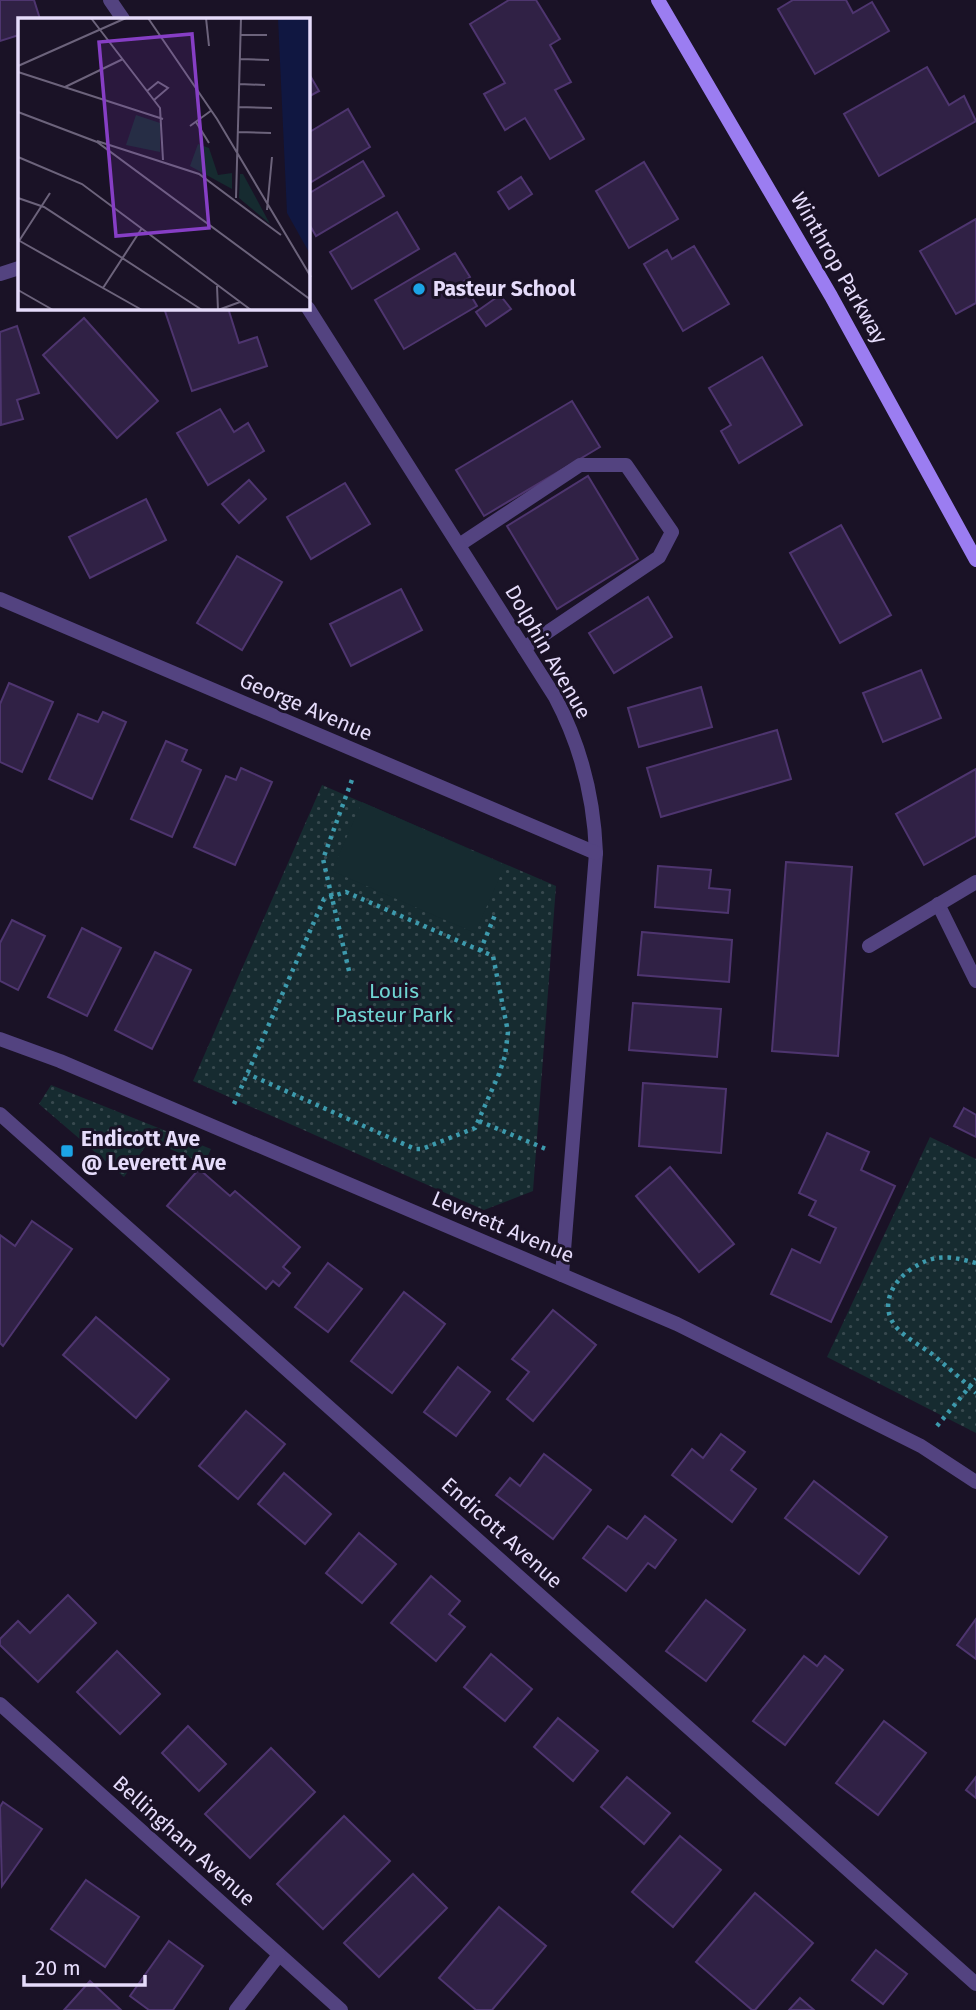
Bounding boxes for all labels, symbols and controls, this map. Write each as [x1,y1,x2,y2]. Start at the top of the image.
inset map [18,18,310,310]
street label: Winthrop Parkway [785,188,893,349]
place label: Pasteur School [433,276,576,302]
marker: Pasteur School [411,281,427,297]
street label: Dolphin Avenue [499,580,597,724]
street label: George Avenue [236,667,376,747]
park label: Louis Pasteur Park [335,978,453,1028]
place label: Endicott Ave @ Leverett Ave [81,1126,227,1176]
marker: Endicott Ave @ Leverett Ave [59,1143,75,1159]
street label: Leverett Avenue [428,1185,578,1269]
street label: Endicott Avenue [436,1472,568,1594]
street label: Bellingham Avenue [107,1770,261,1912]
scale bar [24,1944,145,1988]
text: 20 m [35,1955,81,1981]

